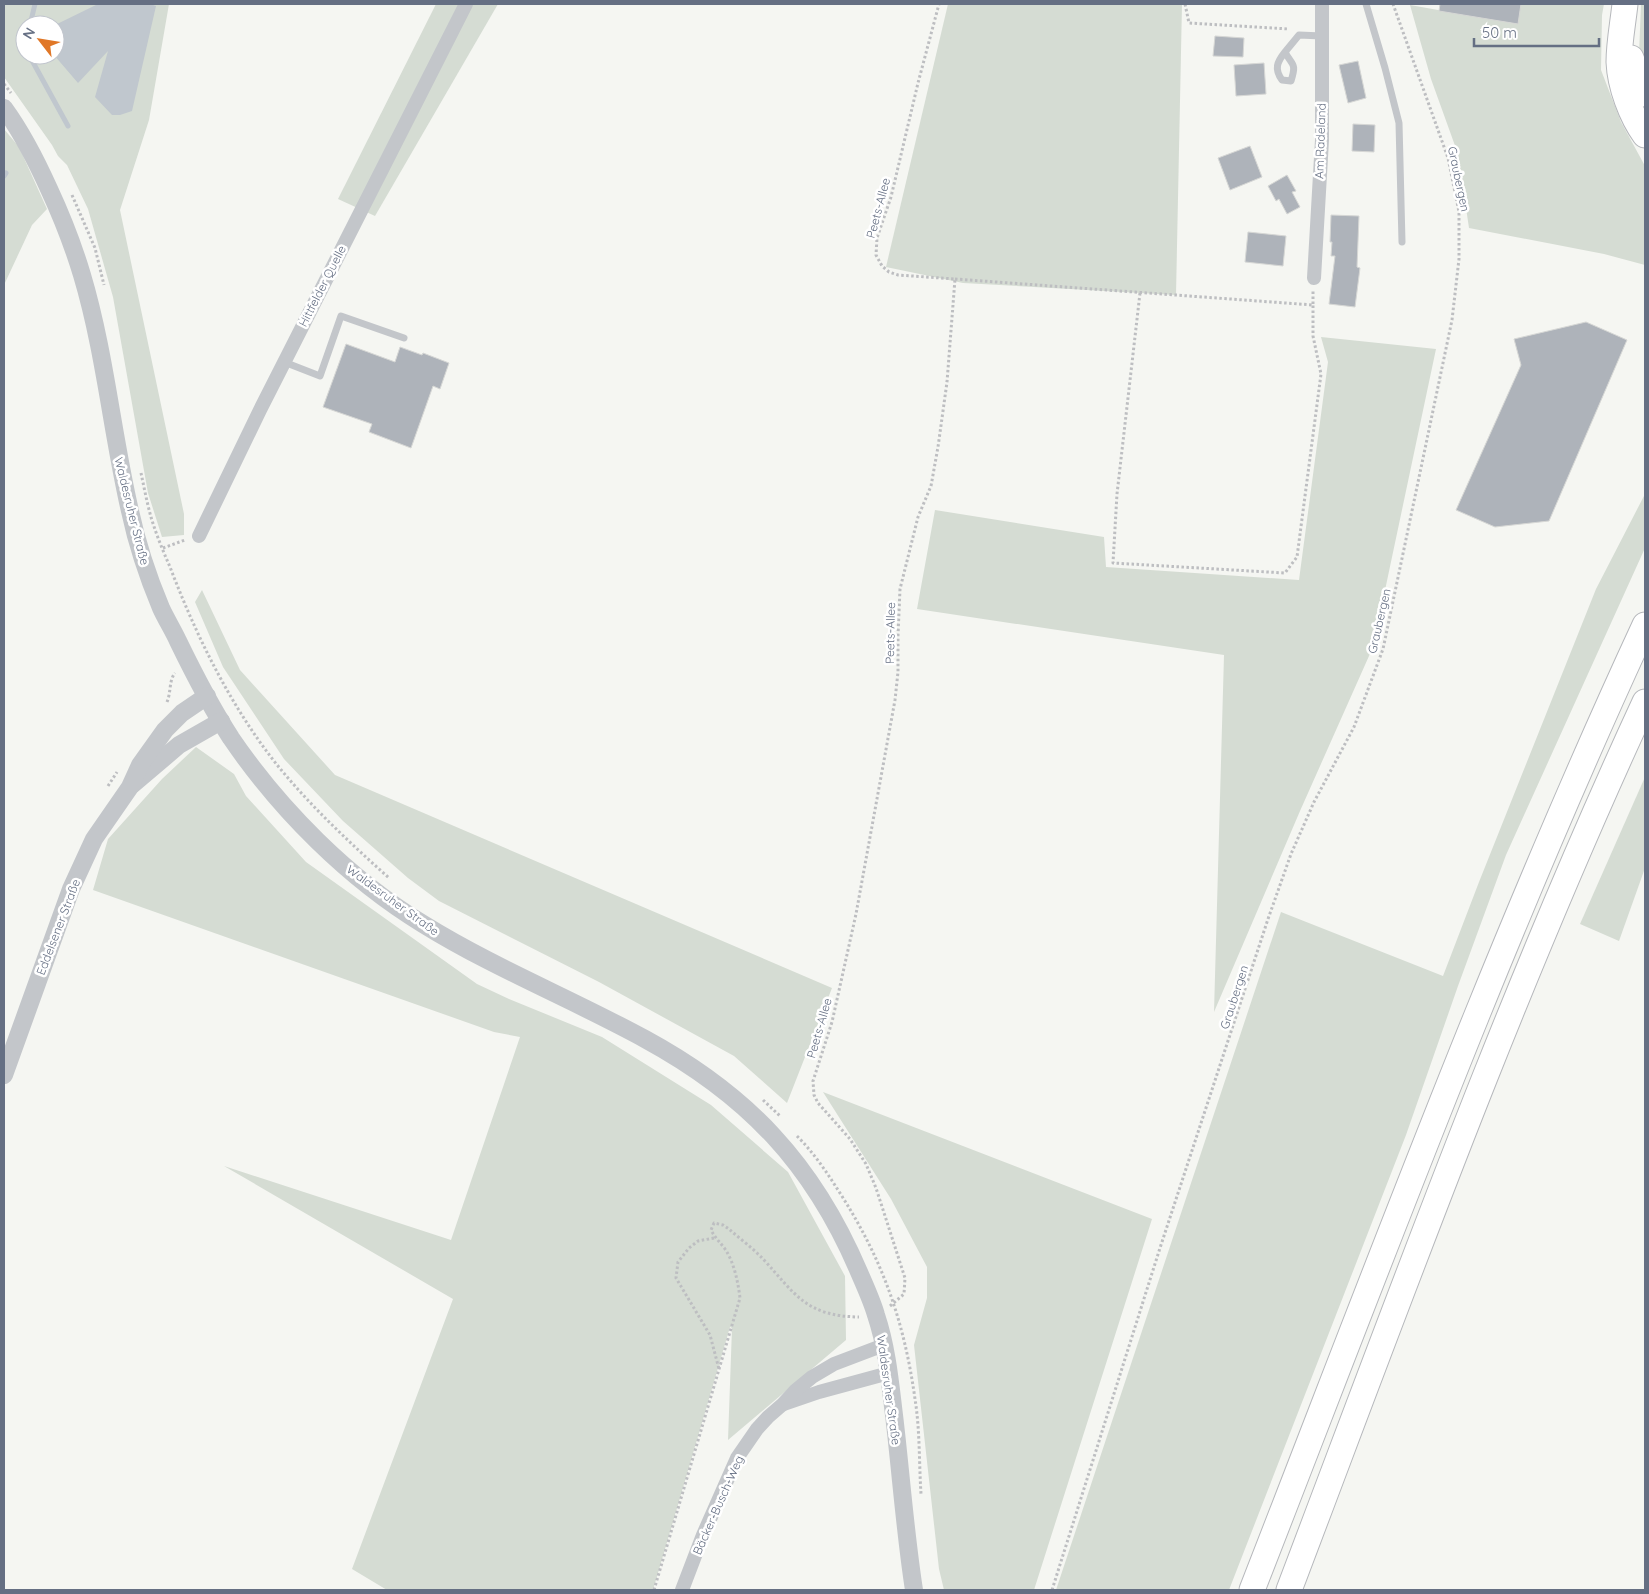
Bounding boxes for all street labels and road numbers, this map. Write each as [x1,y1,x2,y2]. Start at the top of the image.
street label: Am Radeland [1311,103,1329,179]
street label: Graubergen [1445,145,1473,213]
street label: Peets-Allee [863,176,893,240]
street label: Hittfelder Quelle [295,243,349,329]
street label: Waldesruher Straße [111,456,153,567]
street label: Graubergen [1364,587,1394,655]
street label: Peets-Allee [882,602,898,664]
street label: Waldesruher Straße [344,861,442,939]
street label: Eddelsener Straße [33,877,83,977]
street label: Graubergen [1217,963,1251,1031]
street label: Peets-Allee [803,996,835,1060]
street label: Waldesruher Straße [874,1334,904,1446]
street label: Bäcker-Busch-Weg [689,1453,747,1557]

